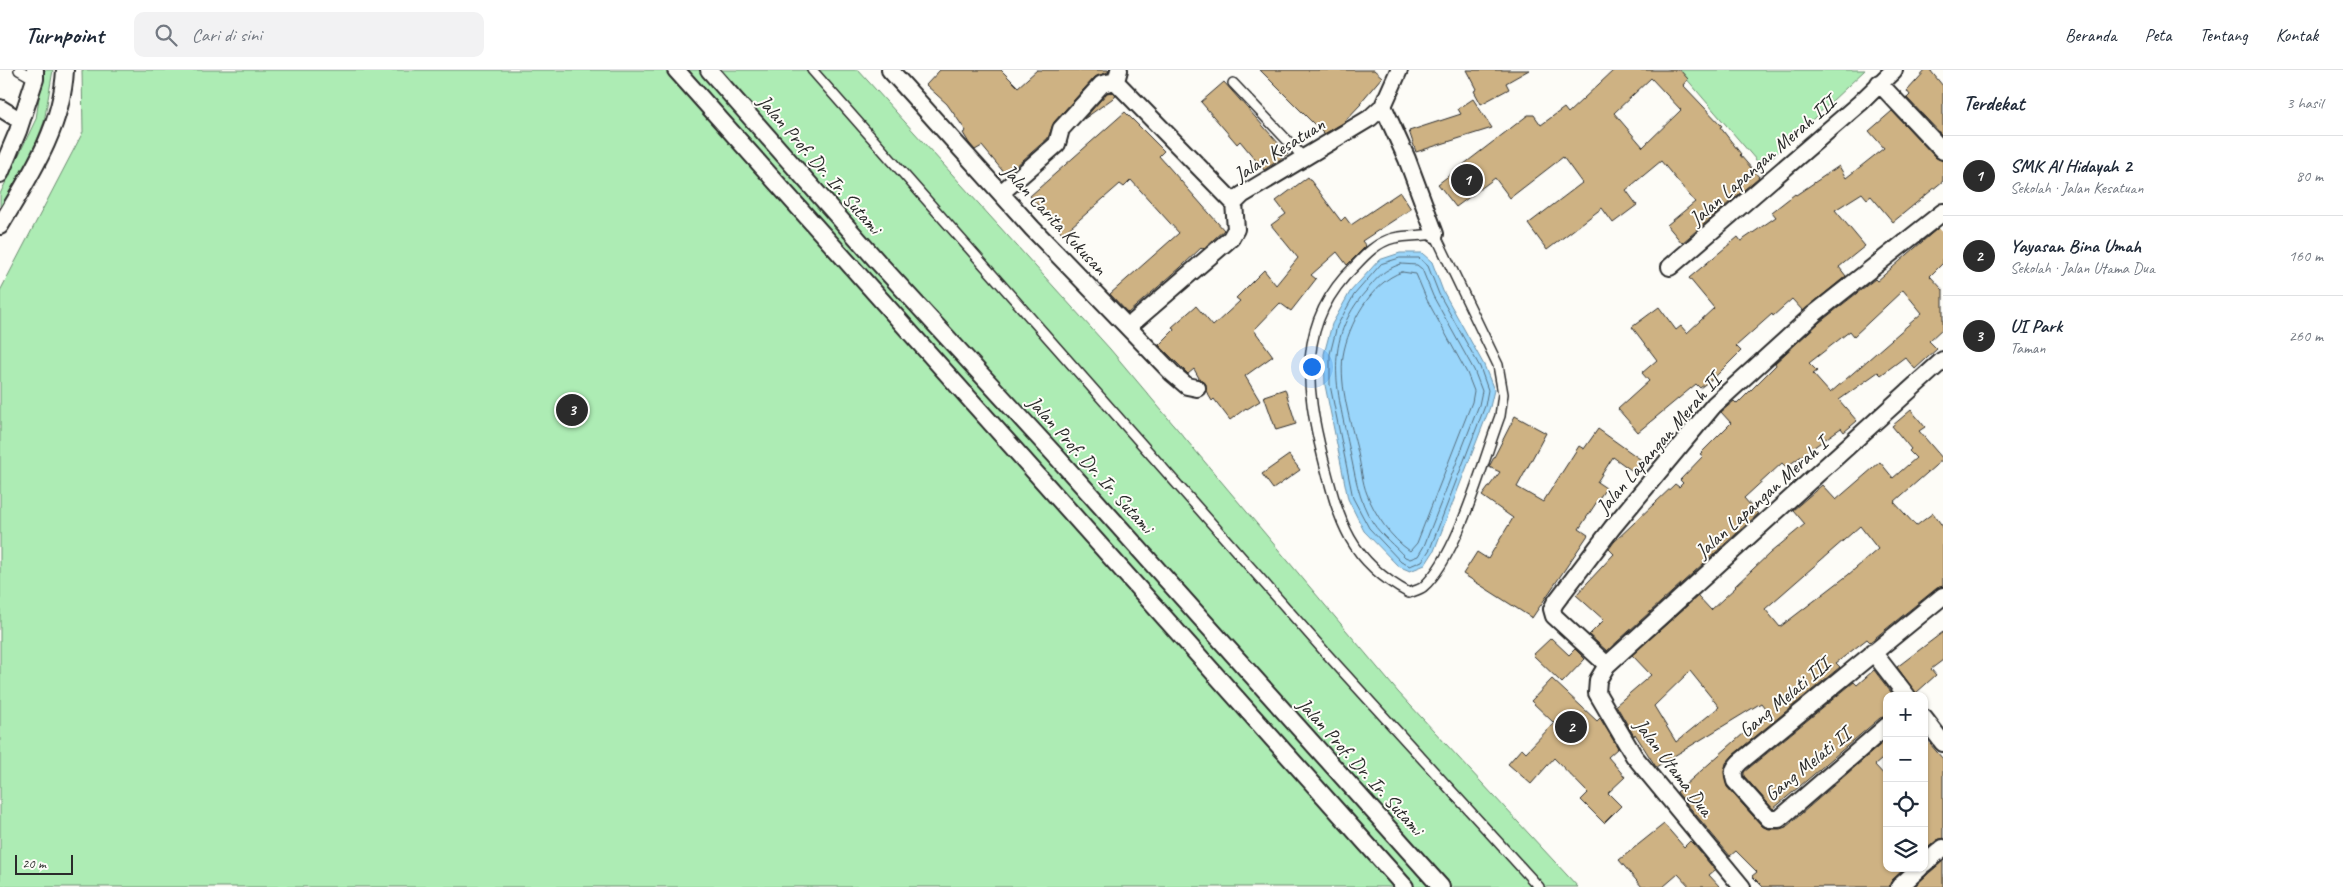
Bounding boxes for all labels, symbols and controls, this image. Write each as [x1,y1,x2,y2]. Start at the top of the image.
search box [134,12,484,57]
text: Turnpoint [25,20,104,50]
icon: search [152,21,180,49]
text: Cari di sini [192,23,262,47]
text: Beranda [2065,24,2116,46]
text: Peta [2144,24,2171,46]
text: Tentang [2199,24,2248,46]
text: Kontak [2276,24,2318,46]
street label: Jalan Lapangan Merah III [1683,87,1844,231]
street label: Jalan Prof. Dr. Ir. Sutami [751,89,889,241]
text: Terdekat [1963,90,2024,116]
text: 3 hasil [2286,93,2323,113]
street label: Jalan Kesatuan [1228,111,1330,188]
text: SMK Al Hidayah 2 [2010,154,2132,178]
street label: Jalan Carita Kukusan [996,158,1113,281]
pin: 1 [1451,161,1483,199]
text: 1 [1975,166,1983,186]
text: 80 m [2296,166,2323,186]
text: Sekolah · Jalan Kesatuan [2010,178,2143,198]
text: Yayasan Bina Umah [2010,234,2141,258]
text: 2 [1975,246,1983,266]
text: 160 m [2289,246,2323,266]
text: Sekolah · Jalan Utama Dua [2010,258,2154,278]
text: UI Park [2010,314,2062,338]
text: 3 [1975,326,1983,346]
text: 260 m [2289,326,2323,346]
text: Taman [2010,338,2045,358]
your location [1299,354,1325,380]
street label: Jalan Lapangan Merah II [1590,365,1729,519]
street label: Jalan Prof. Dr. Ir. Sutami [1021,389,1161,540]
pin: 3 [556,391,588,429]
street label: Jalan Lapangan Merah I [1689,428,1836,564]
street label: Gang Melati III [1734,649,1838,743]
street label: Jalan Prof. Dr. Ir. Sutami [1291,691,1431,842]
map controls [1883,692,1928,872]
button: + [1883,692,1928,737]
pin: 2 [1555,708,1587,746]
street label: Jalan Utama Dua [1628,713,1720,823]
street label: Gang Melati II [1759,720,1859,807]
button: − [1883,737,1928,782]
button: locate [1883,782,1928,827]
button: layers [1883,827,1928,872]
scale bar [15,852,72,875]
text: 20 m [22,855,46,872]

